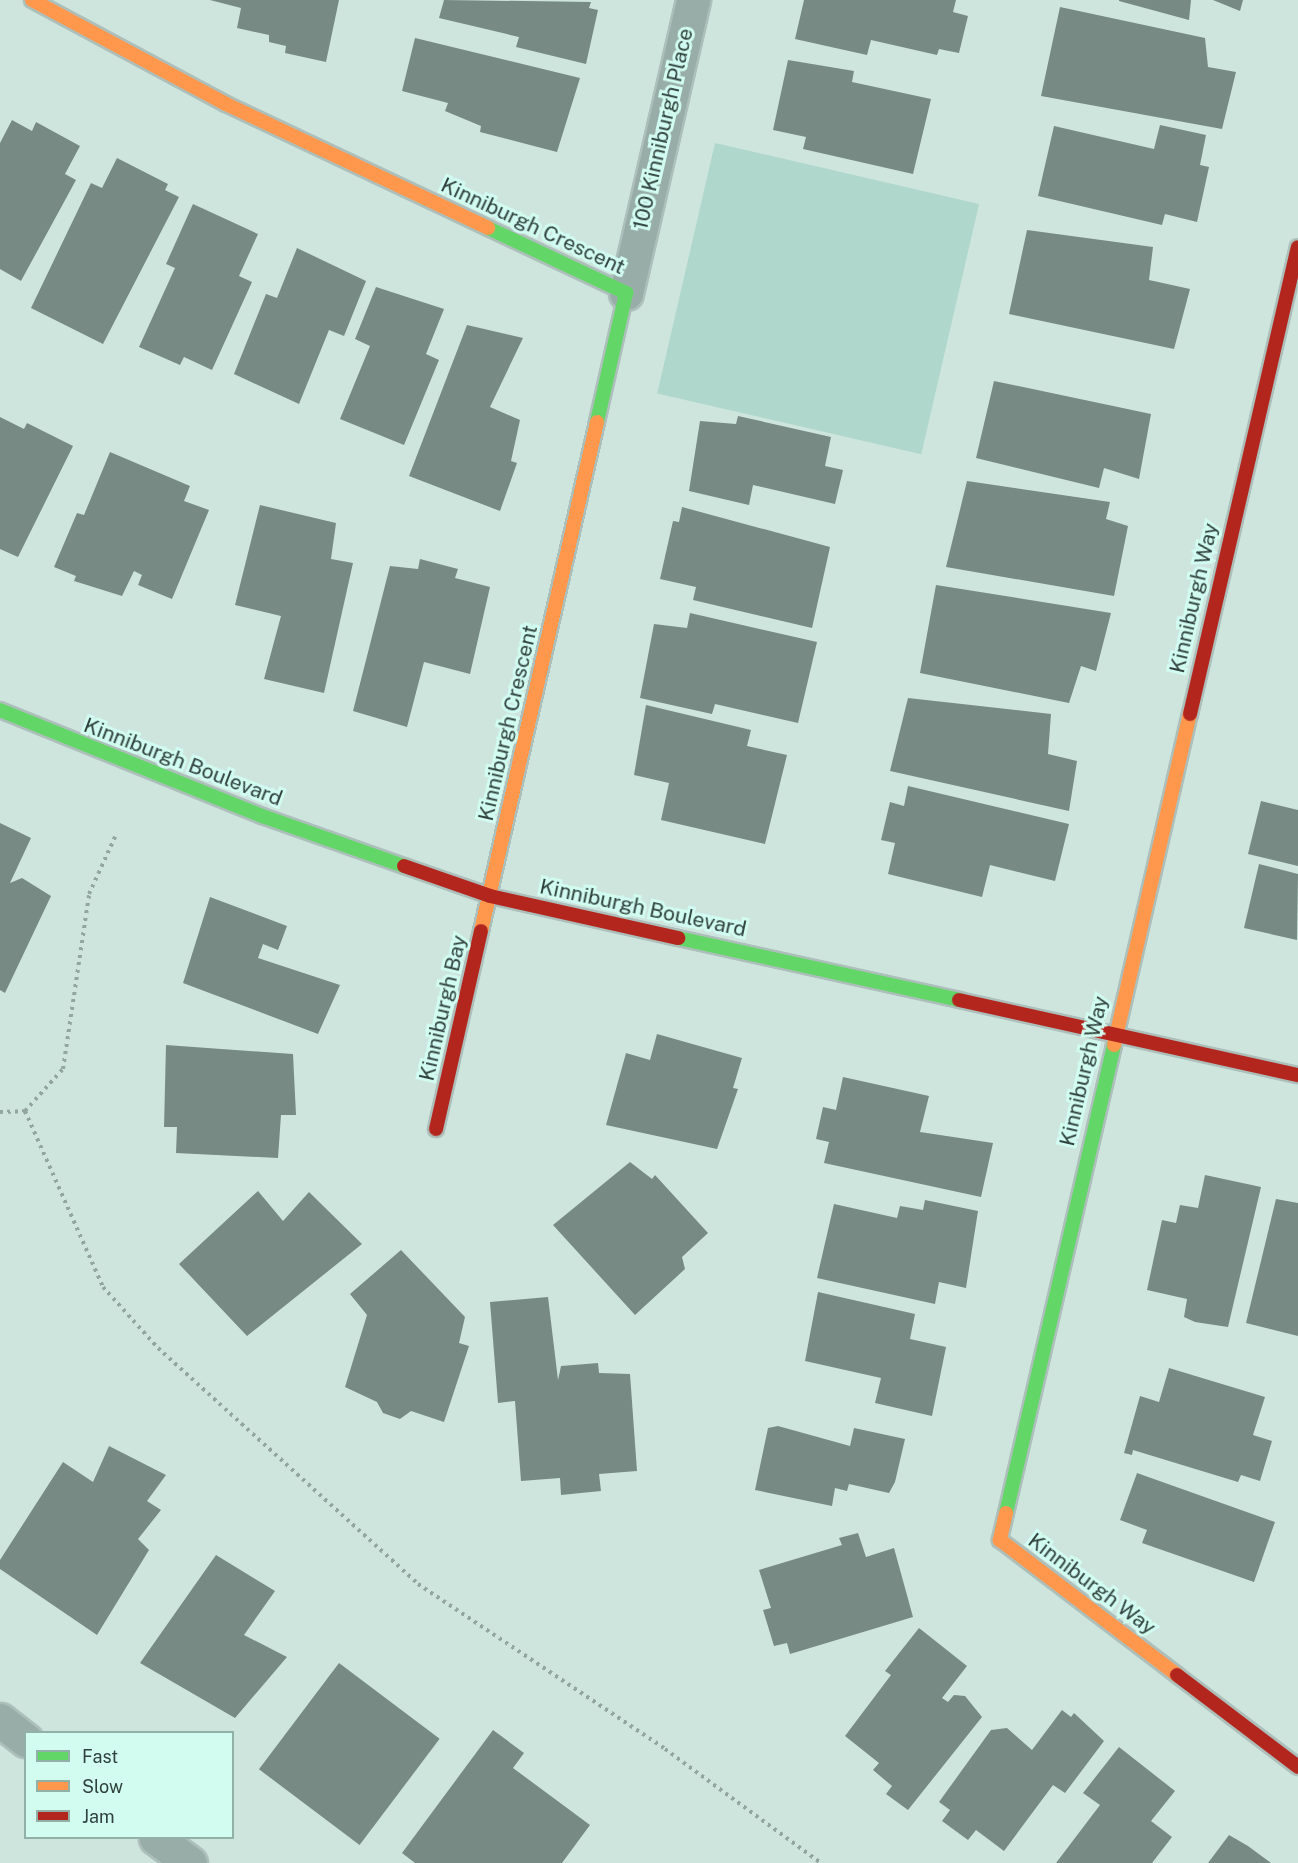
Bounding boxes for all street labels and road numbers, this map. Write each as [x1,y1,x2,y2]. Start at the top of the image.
street label: 100 Kinniburgh Place [628,26,698,232]
street label: Kinniburgh Crescent [437,172,629,280]
street label: Kinniburgh Way [1164,520,1224,676]
street label: Kinniburgh Crescent [473,623,543,823]
street label: Kinniburgh Boulevard [80,713,286,811]
street label: Kinniburgh Boulevard [537,874,749,942]
street label: Kinniburgh Bay [414,933,472,1083]
street label: Kinniburgh Way [1054,993,1114,1149]
street label: Kinniburgh Way [1023,1528,1161,1640]

